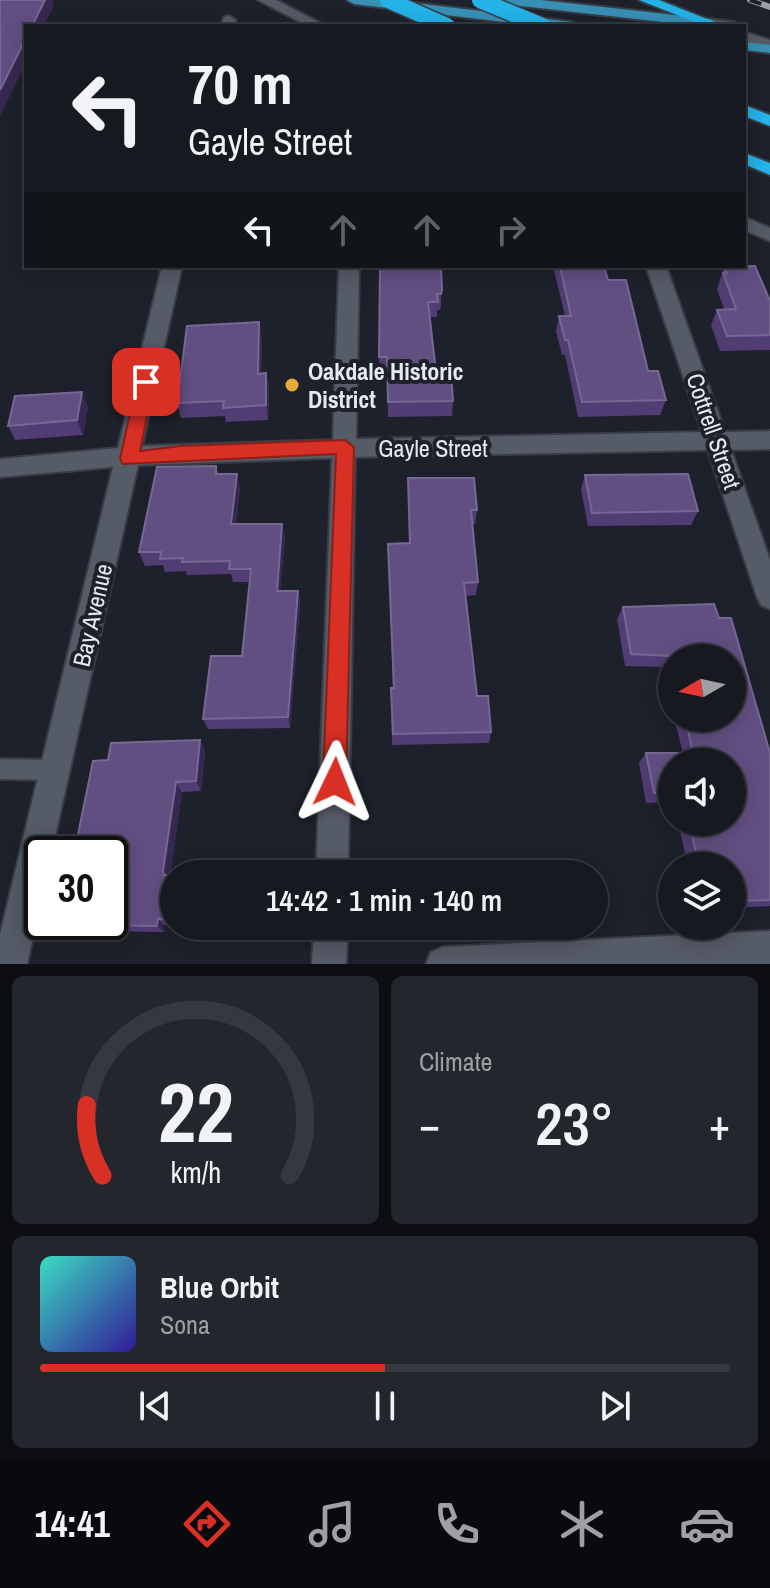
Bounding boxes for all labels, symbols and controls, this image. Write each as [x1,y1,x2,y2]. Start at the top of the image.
text: 70 m [188,46,293,121]
icon: left [56,56,160,160]
text: Gayle Street [188,118,352,166]
icon: left [237,208,281,252]
icon: ahead [321,208,365,252]
icon: ahead [405,208,449,252]
icon: right [489,208,533,252]
pin [112,348,180,416]
place label: Oakdale Historic District [308,355,463,415]
icon: arrive [124,360,168,404]
street label: Cottrell Street [679,369,749,494]
marker: Oakdale Historic District [283,376,301,394]
street label: Gayle Street [378,432,488,464]
street label: Bay Avenue [65,560,119,670]
north arrow [658,644,746,732]
map controls [658,644,746,940]
position arrow [293,740,377,824]
button: sound [658,748,746,836]
speed limit sign: 30 [24,836,128,940]
button: layers [658,852,746,940]
text: 14:42 · 1 min · 140 m [266,880,502,920]
text: Climate [419,1044,492,1079]
text: 22 [158,1056,233,1168]
text: 23° [535,1083,614,1164]
text: − [419,1094,440,1154]
text: + [709,1094,730,1154]
text: km/h [170,1153,221,1192]
text: Blue Orbit [160,1267,279,1307]
text: Sona [160,1307,210,1342]
icon: previous [133,1384,177,1428]
icon: pause [363,1384,407,1428]
icon: next [593,1384,637,1428]
icon: directions [179,1496,235,1552]
icon: music [304,1496,360,1552]
icon: phone [429,1496,485,1552]
icon: climate [554,1496,610,1552]
icon: car [679,1496,735,1552]
text: 14:41 [35,1500,110,1548]

